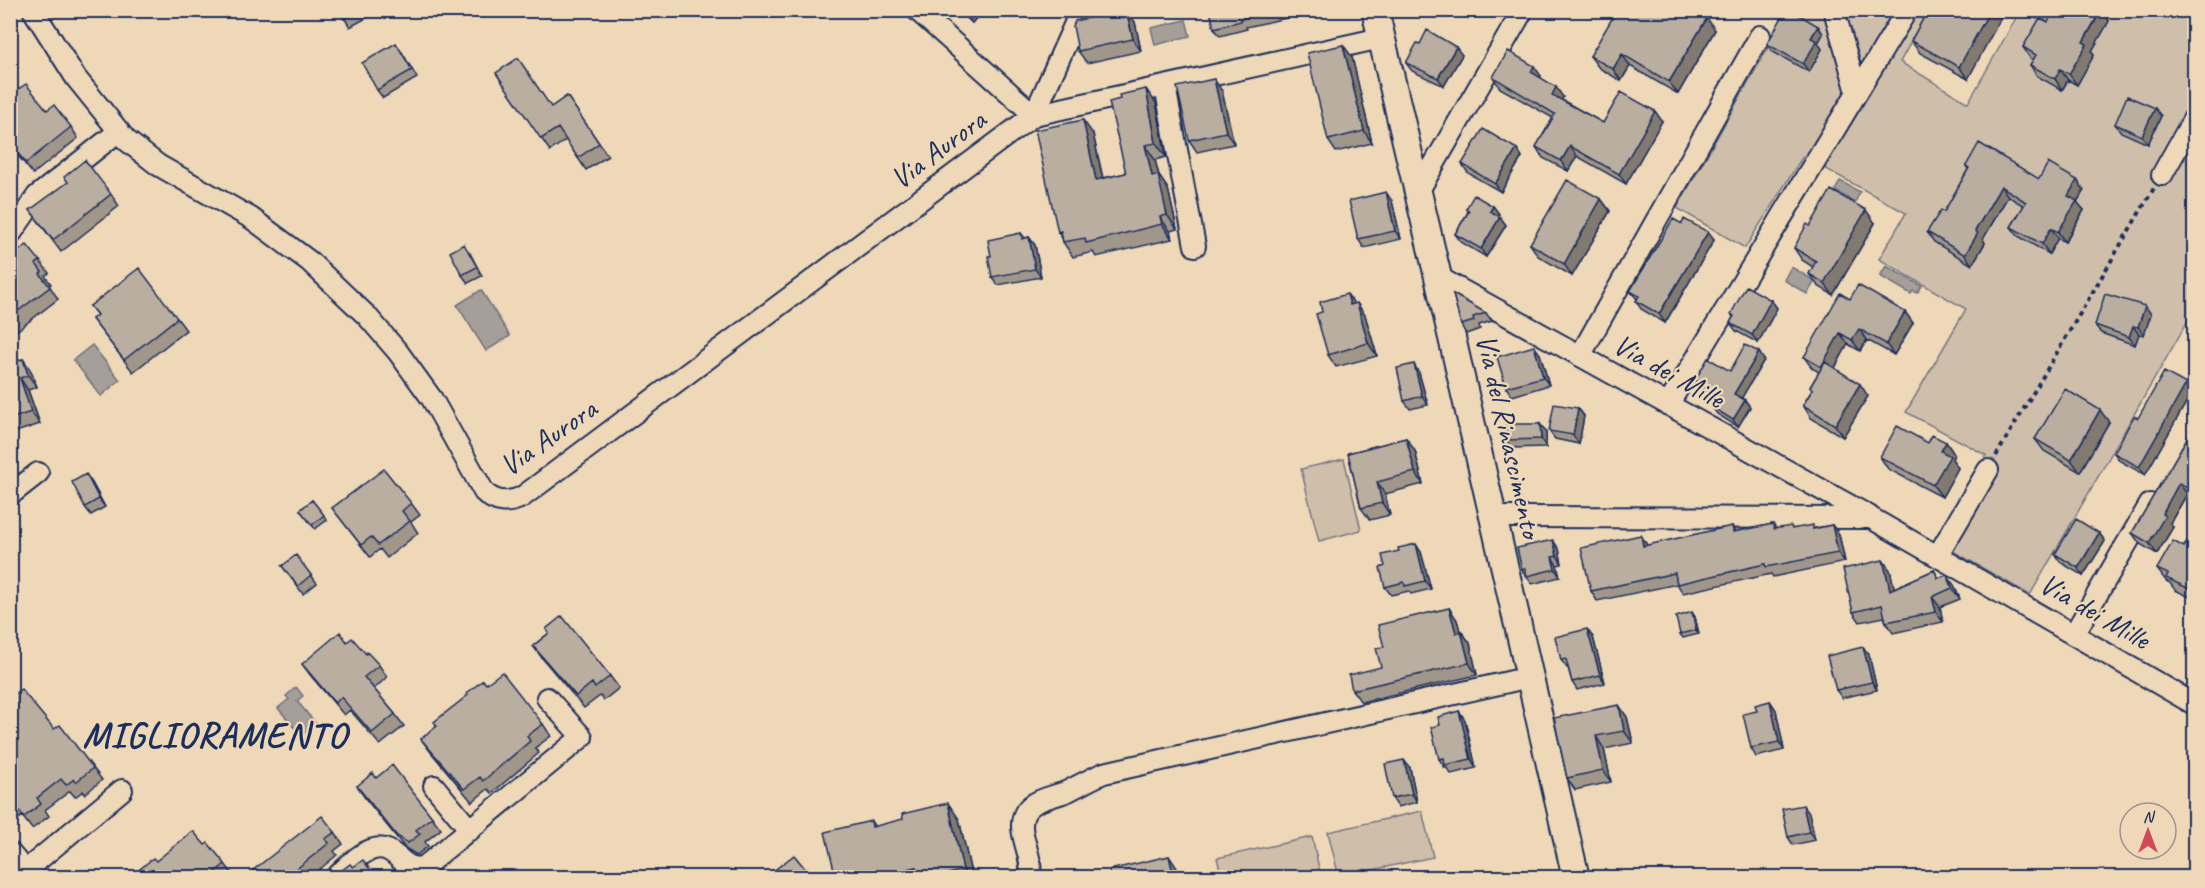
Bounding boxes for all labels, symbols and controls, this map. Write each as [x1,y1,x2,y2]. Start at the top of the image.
street label: Via Aurora [883,100,995,197]
street label: Via dei Mille [1607,325,1733,418]
street label: Via del Rinascimento [1467,331,1552,545]
street label: Via Aurora [492,389,606,484]
street label: Via dei Mille [2033,564,2159,659]
district label: MIGLIORAMENTO [83,712,351,758]
north arrow [2118,801,2178,861]
text: N [2143,807,2156,827]

